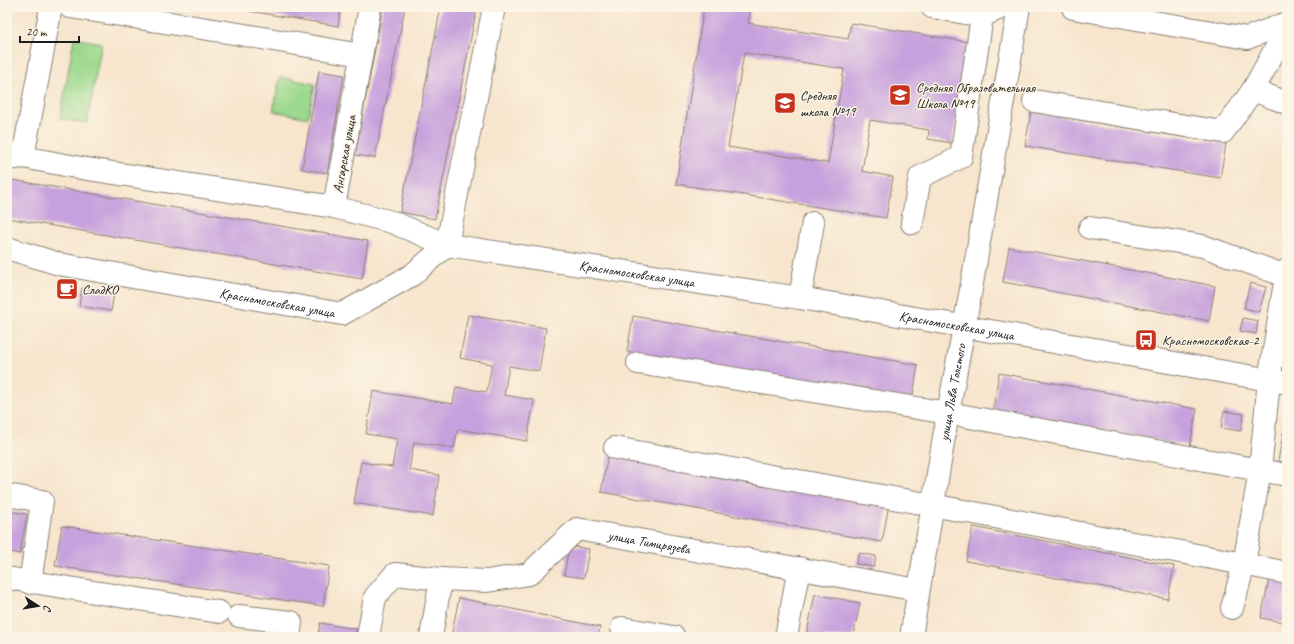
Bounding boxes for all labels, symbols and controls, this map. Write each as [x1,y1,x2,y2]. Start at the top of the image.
scale bar [20,18,79,44]
text: 20 m [26,24,48,40]
place label: Средняя Образовательная Школа №19 [916,79,1036,112]
school or university icon: Средняя Образовательная Школа №19 [887,82,913,108]
place label: Средняя школа №19 [800,87,857,120]
school or university icon: Средняя школа №19 [772,90,798,116]
street label: Ангарская улица [329,113,360,194]
street label: Красномосковская улица [578,257,697,291]
cafe icon: СладКО [54,276,80,302]
place label: СладКО [82,281,120,298]
street label: Красномосковская улица [218,285,337,322]
street label: Красномосковская улица [898,307,1017,344]
bus stop icon: Красномосковская-2 [1133,327,1159,353]
place label: Красномосковская-2 [1162,332,1261,349]
street label: улица Льва Толстого [935,342,970,443]
street label: улица Тимирязева [606,527,693,558]
north arrow [18,586,58,626]
text: С [40,604,55,614]

